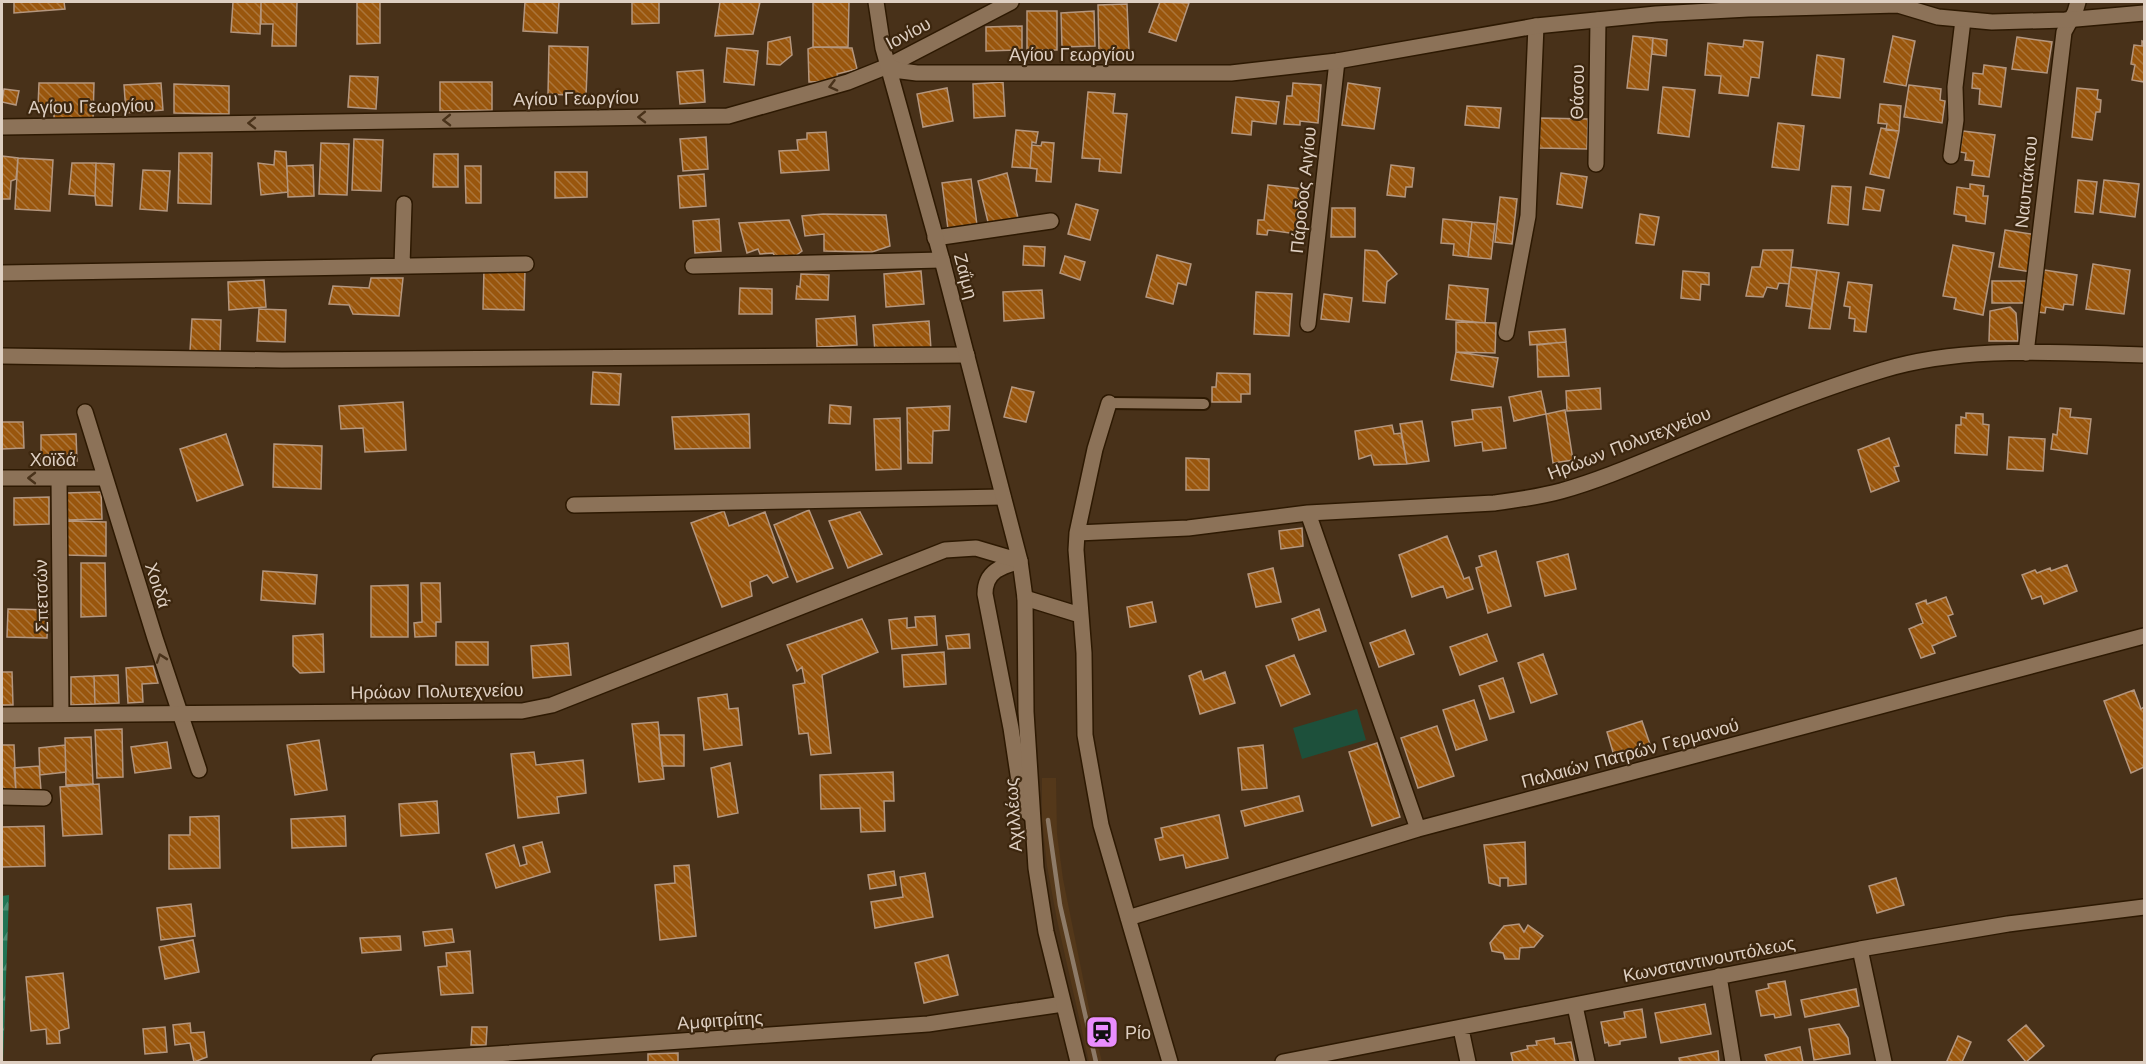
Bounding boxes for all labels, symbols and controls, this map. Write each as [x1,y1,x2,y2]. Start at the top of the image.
street label: Ιονίου [882,12,934,54]
street label: Αγίου Γεωργίου [1009,44,1135,65]
street label: Θάσου [1566,64,1588,120]
one-way arrow [829,79,839,92]
street label: Αγίου Γεωργίου [513,86,639,110]
street label: Αγίου Γεωργίου [28,94,154,118]
one-way arrow [638,111,647,123]
one-way arrow [443,114,452,126]
one-way arrow [248,117,257,129]
street label: Πάροδος Αιγίου [1286,126,1320,254]
street label: Ναυπάκτου [2011,135,2041,229]
street label: Ζαΐμη [950,251,982,301]
street label: Ηρώων Πολυτεχνείου [1544,402,1714,484]
street label: Χοϊδά [30,449,76,470]
one-way arrow [28,472,37,484]
street label: Σπετσών [30,559,52,633]
street label: Χοιδά [141,560,175,610]
one-way arrow [156,653,169,664]
street label: Ηρώων Πολυτεχνείου [350,679,524,703]
street label: Παλαιών Πατρών Γερμανού [1519,714,1741,792]
street label: Αχιλλέως [1000,777,1026,853]
street label: Κωνσταντινουπόλεως [1621,932,1797,986]
street label: Αμφιτρίτης [676,1007,764,1033]
station icon: Ρίο [1084,1014,1120,1050]
place label: Ρίο [1125,1022,1151,1043]

